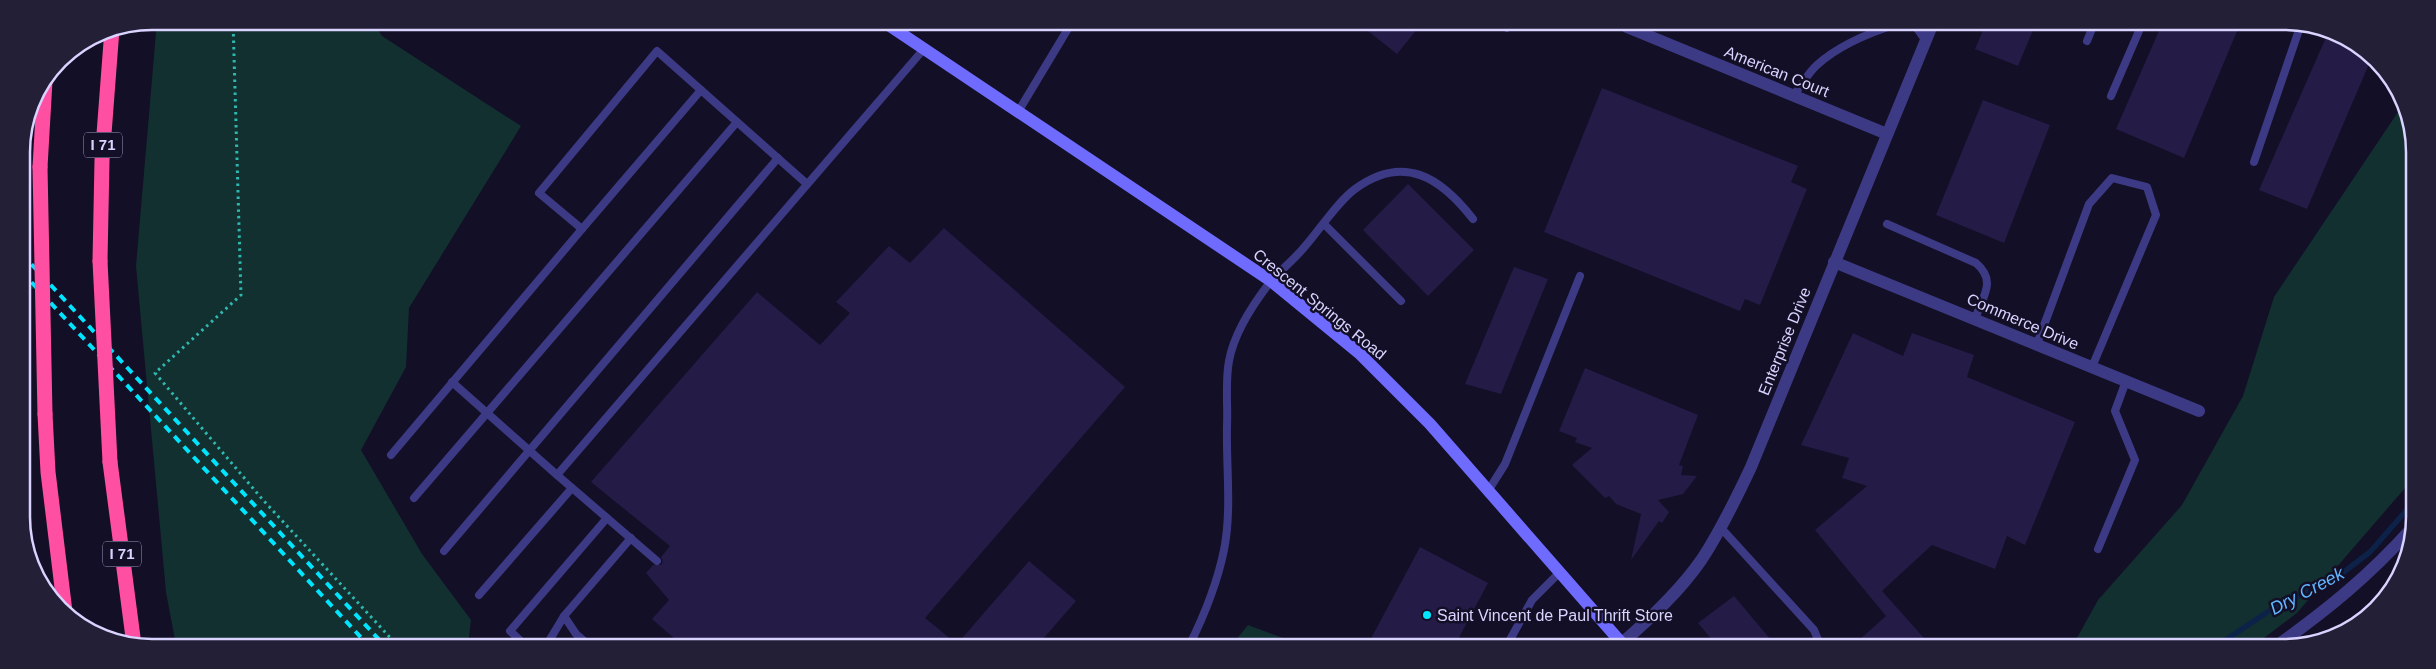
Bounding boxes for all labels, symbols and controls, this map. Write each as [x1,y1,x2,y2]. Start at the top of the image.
street label: American Court [1722,43,1832,100]
road number: I 71 [84,132,122,158]
street label: Crescent Springs Road [1250,246,1389,363]
street label: Enterprise Drive [1755,285,1814,398]
street label: Commerce Drive [1964,290,2081,353]
road number: I 71 [103,542,141,566]
water label: Dry Creek [2267,563,2348,619]
place label: Saint Vincent de Paul Thrift Store [1437,607,1673,624]
marker: Saint Vincent de Paul Thrift Store [1421,609,1433,621]

